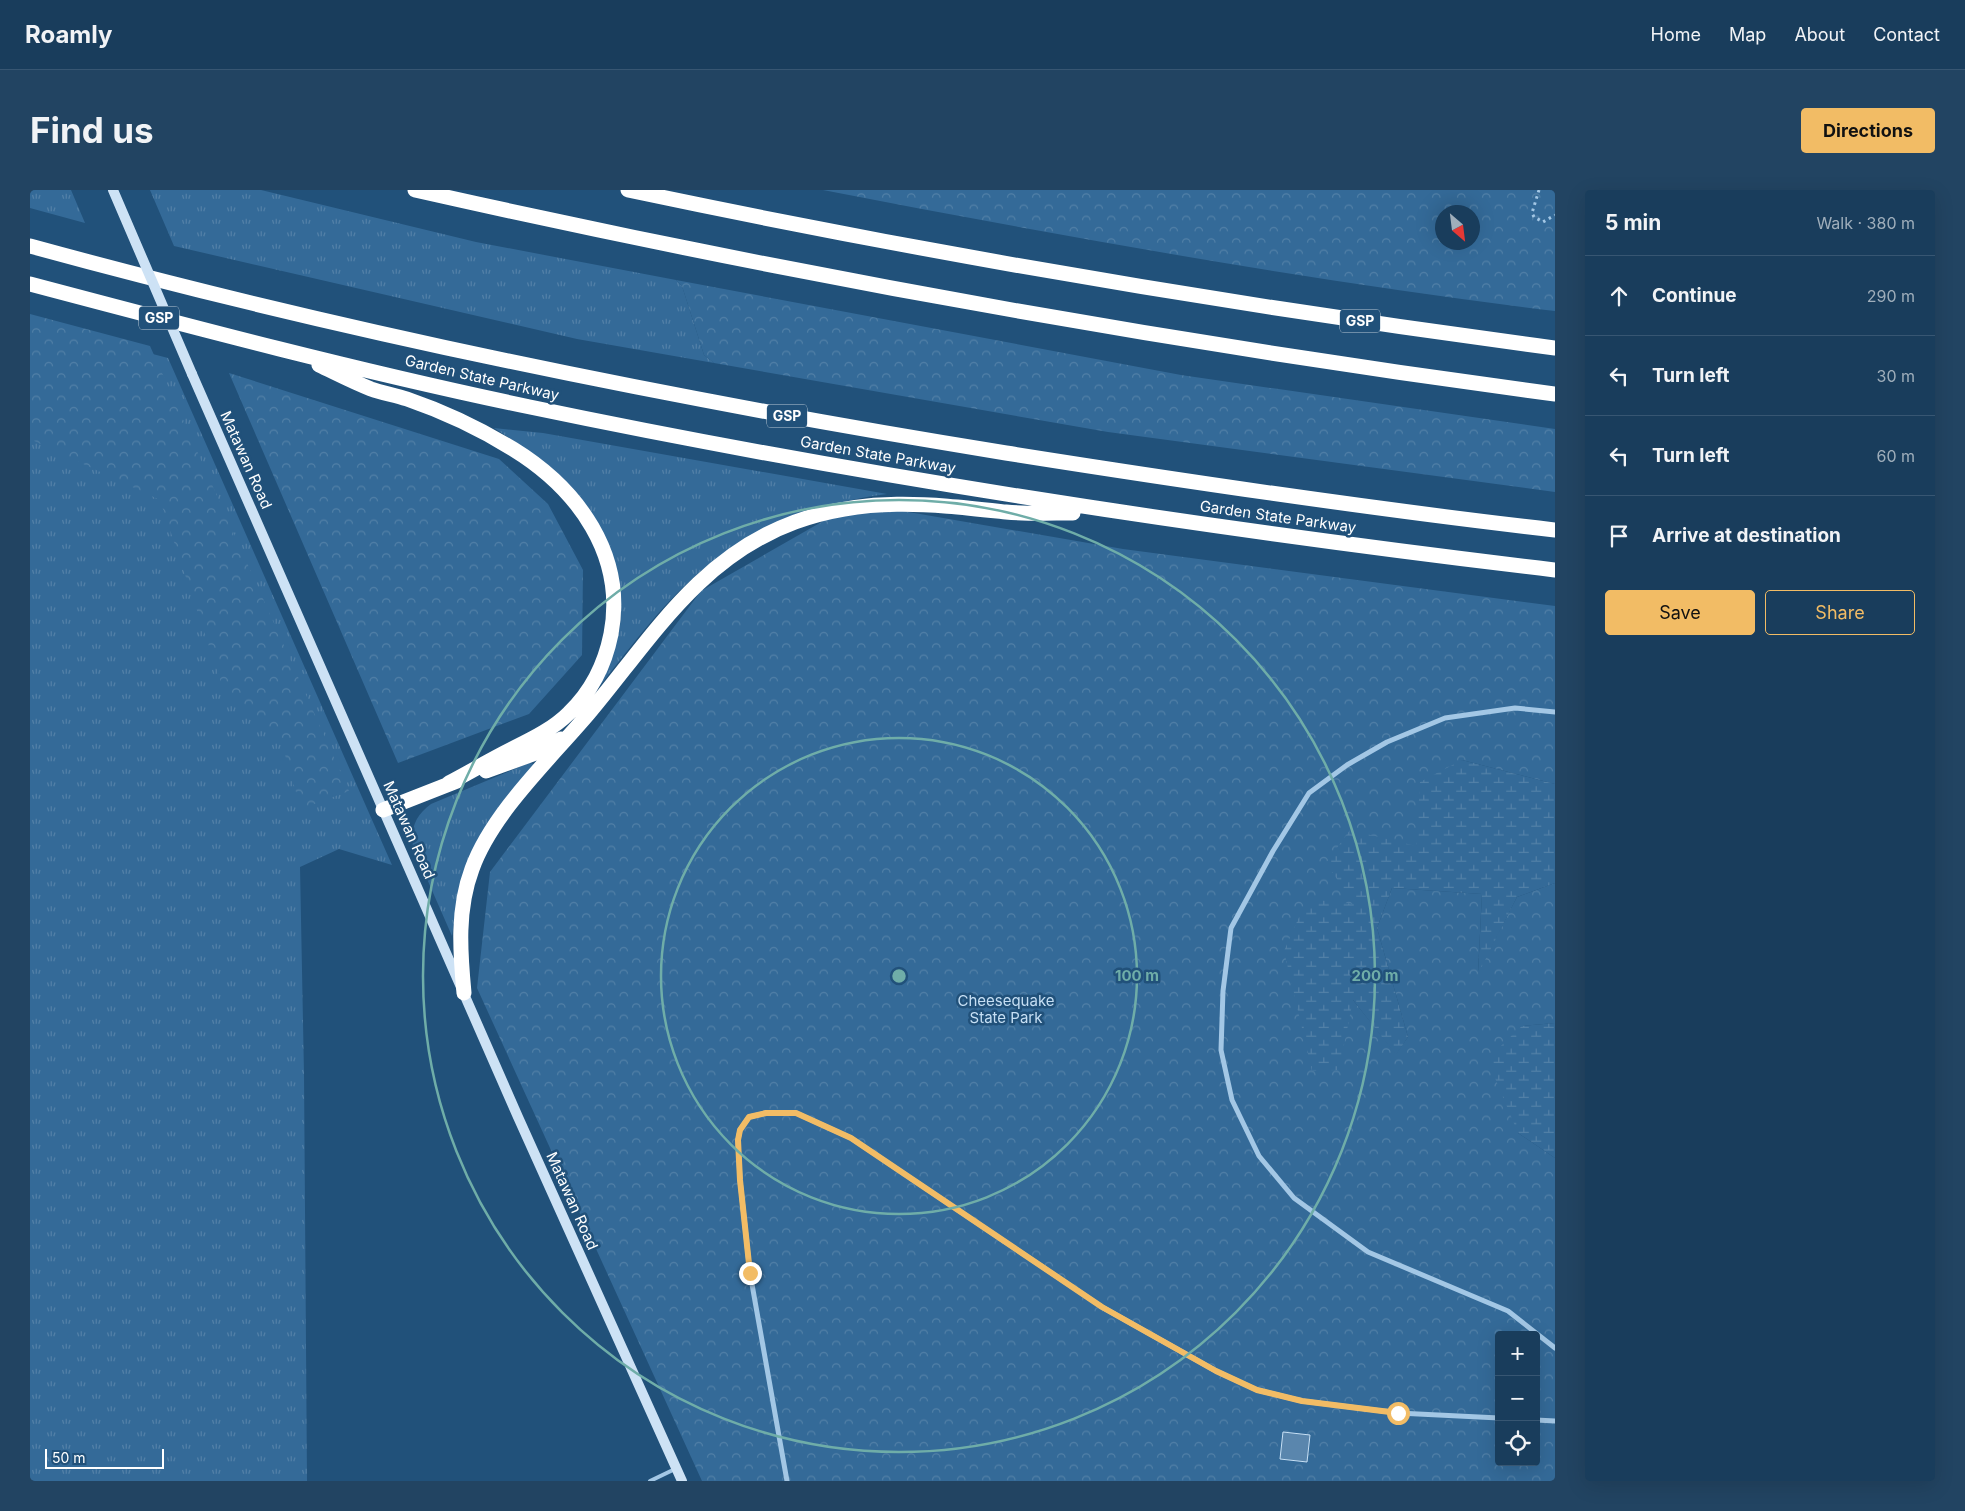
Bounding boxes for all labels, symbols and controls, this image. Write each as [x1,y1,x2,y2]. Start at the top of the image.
text: Roamly [25,20,112,49]
text: Home [1651,24,1701,45]
text: Map [1729,24,1766,45]
text: About [1794,24,1845,45]
text: Contact [1873,24,1940,45]
button: Directions [1801,108,1935,153]
text: Find us [30,109,154,151]
north arrow [1435,205,1480,250]
text: 5 min [1605,210,1661,235]
text: Walk · 380 m [1816,213,1915,233]
icon: ahead [1605,282,1633,310]
text: Continue [1652,284,1737,307]
text: 290 m [1867,286,1915,306]
road number: GSP [139,306,179,330]
road number: GSP [1340,310,1380,332]
street label: Garden State Parkway [403,351,562,405]
icon: left [1605,362,1633,390]
text: Turn left [1652,364,1730,387]
text: 30 m [1877,366,1915,386]
road number: GSP [767,405,807,428]
street label: Matawan Road [216,408,277,512]
street label: Garden State Parkway [799,431,958,478]
icon: left [1605,442,1633,470]
text: Turn left [1652,444,1730,467]
text: 60 m [1876,446,1915,466]
street label: Garden State Parkway [1199,496,1358,537]
icon: arrive [1605,522,1633,550]
text: Arrive at destination [1652,524,1841,547]
button: Save [1605,590,1755,635]
button: Share [1765,590,1915,635]
street label: Matawan Road [379,778,440,882]
text: 100 m [1115,966,1159,985]
text: 200 m [1352,966,1398,985]
centre of rings [890,967,908,985]
park label: Cheesequake State Park [957,991,1055,1027]
street label: Matawan Road [542,1149,603,1253]
route end [739,1262,762,1285]
map controls [1495,1331,1540,1466]
button: + [1495,1331,1540,1376]
button: − [1495,1376,1540,1421]
route start [1387,1402,1410,1425]
button: locate [1495,1421,1540,1466]
scale bar [45,1446,164,1469]
text: 50 m [52,1449,86,1466]

